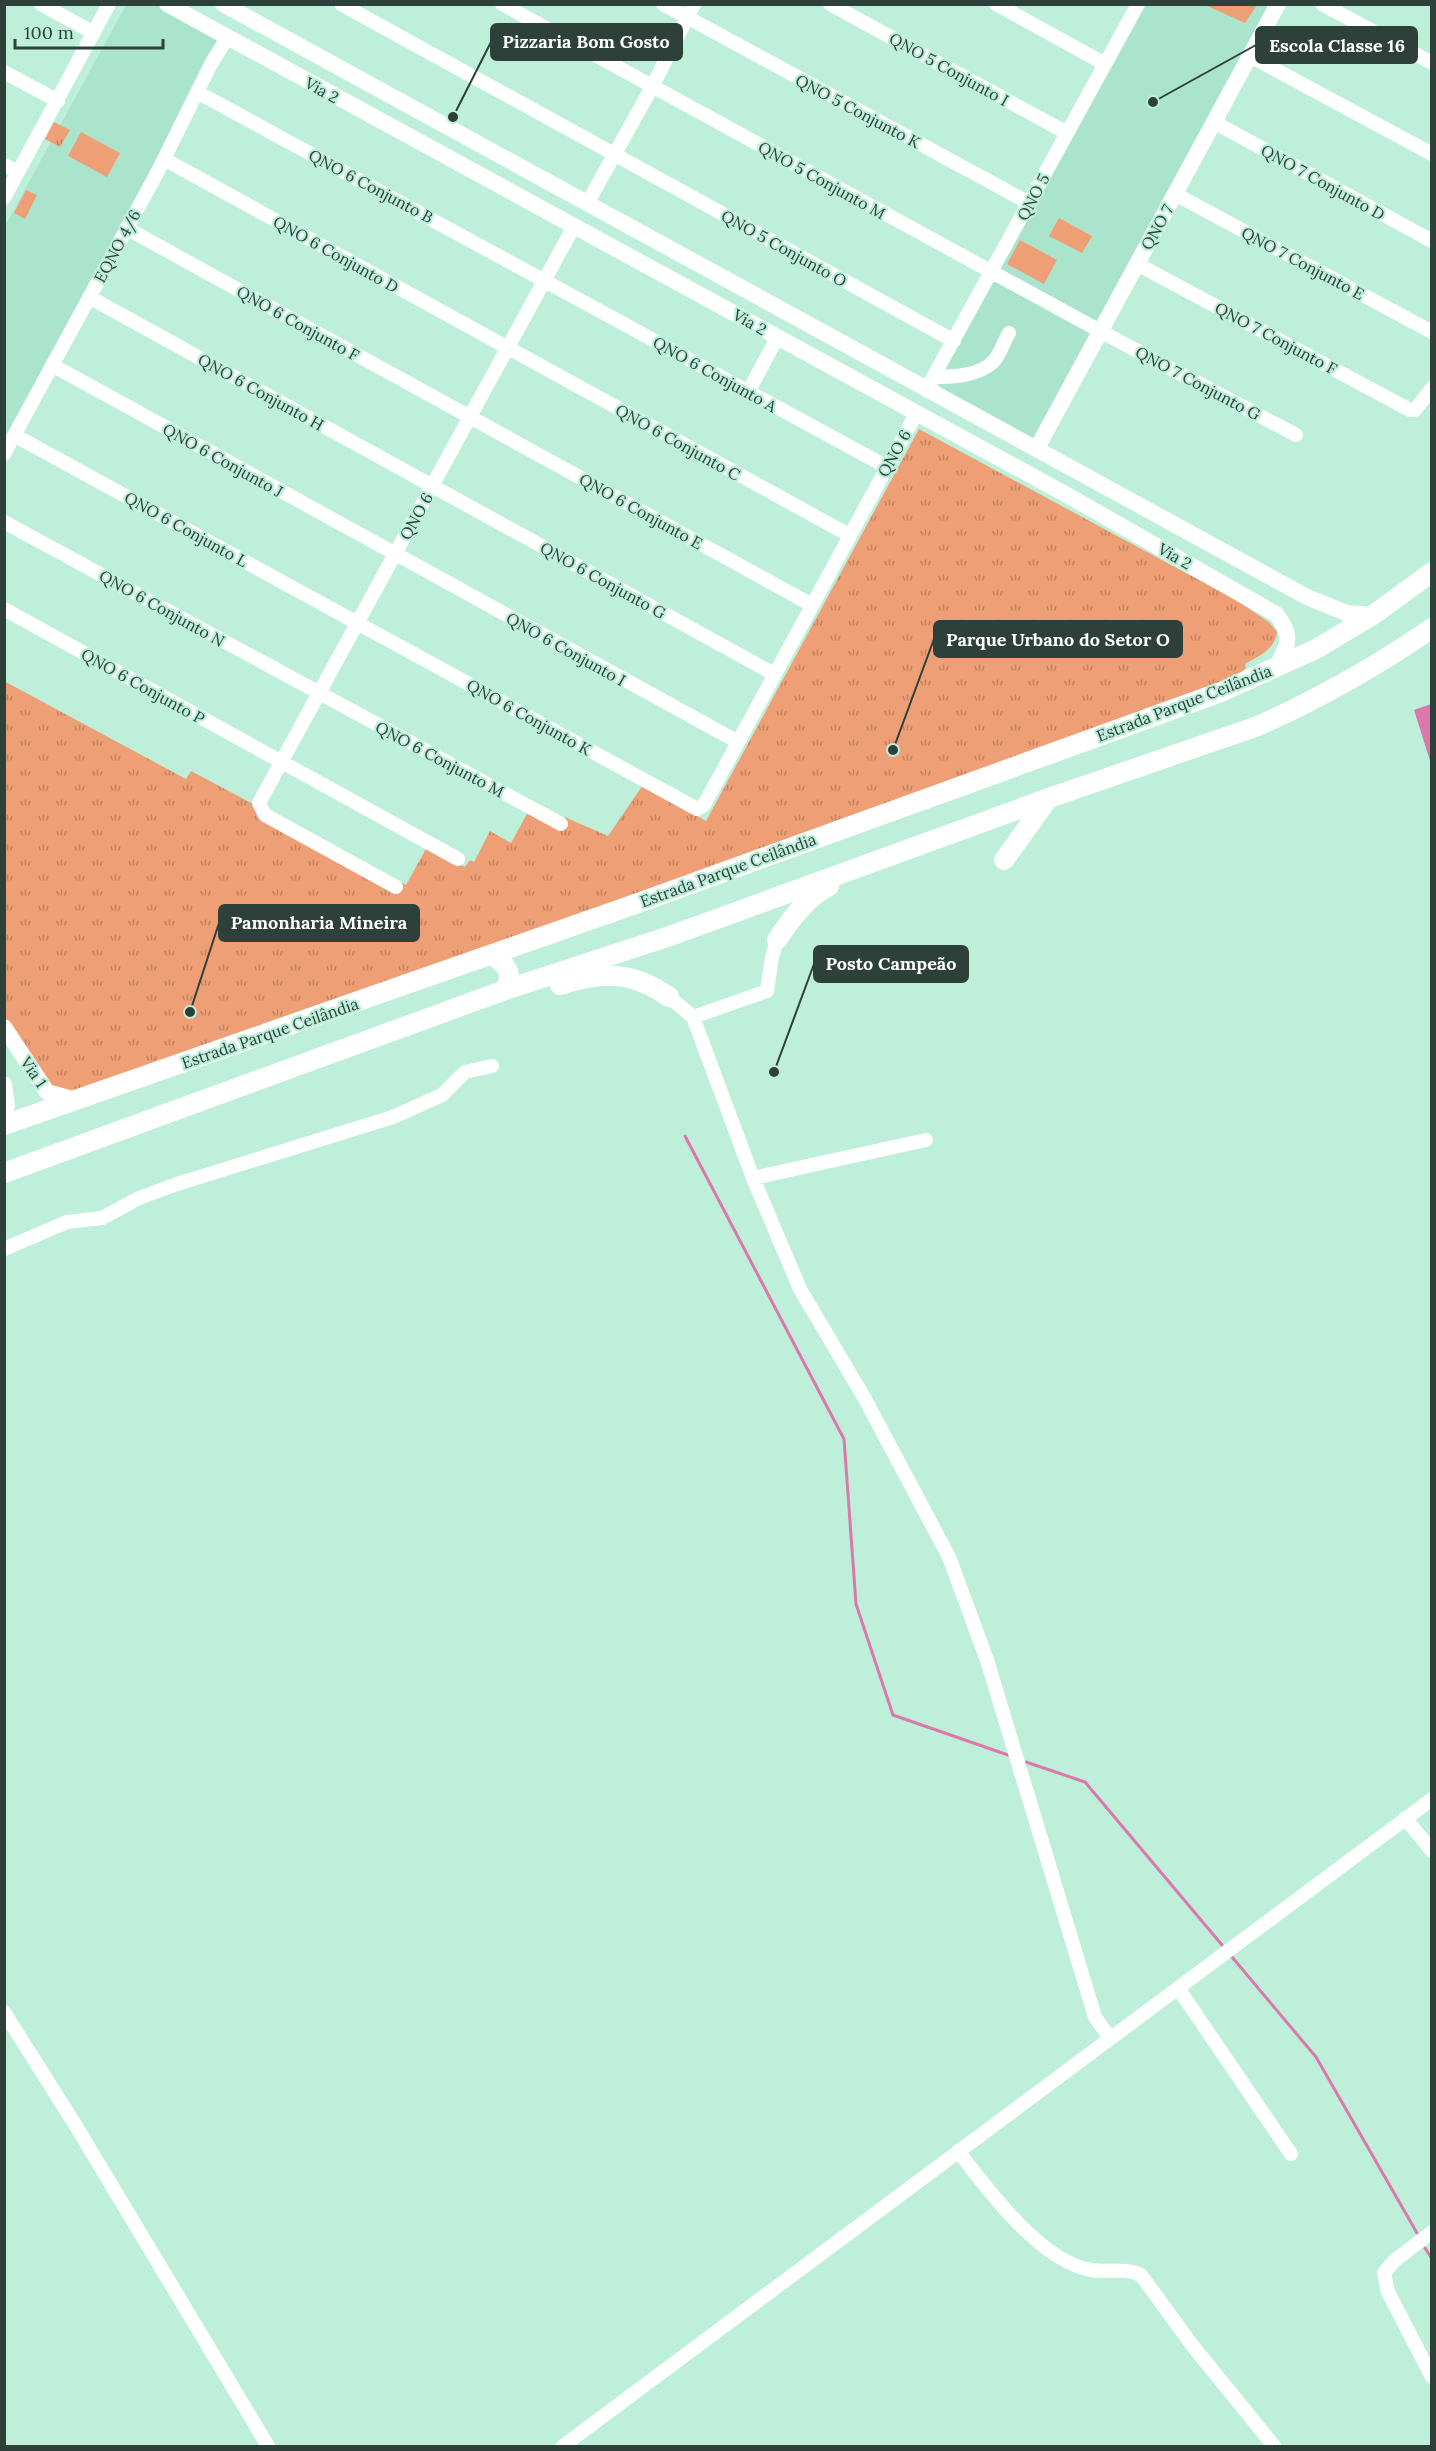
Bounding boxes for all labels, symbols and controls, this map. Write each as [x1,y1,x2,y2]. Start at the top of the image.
scale bar [15,12,164,50]
text: 100 m [24,21,74,44]
callout: Pizzaria Bom Gosto [491,24,682,60]
callout: Escola Classe 16 [1256,27,1417,63]
street label: QNO 5 Conjunto I [886,28,1012,110]
text: Pizzaria Bom Gosto [502,30,670,53]
text: Escola Classe 16 [1269,34,1405,57]
street label: QNO 5 Conjunto K [792,70,924,152]
street label: Via 2 [301,72,342,107]
street label: QNO 5 Conjunto M [755,137,889,223]
street label: QNO 7 Conjunto D [1258,140,1388,224]
street label: QNO 6 Conjunto B [305,145,437,227]
street label: QNO 5 [1012,170,1054,224]
street label: QNO 7 [1136,200,1178,253]
street label: QNO 5 Conjunto O [718,205,850,291]
street label: EQNO 4/6 [89,206,145,286]
street label: QNO 6 Conjunto D [270,211,402,297]
street label: QNO 7 Conjunto E [1238,222,1368,304]
street label: QNO 6 Conjunto F [233,281,363,365]
street label: QNO 7 Conjunto F [1212,297,1341,379]
street label: Via 2 [729,304,770,340]
street label: QNO 6 Conjunto A [650,332,781,417]
street label: QNO 7 Conjunto G [1132,342,1264,424]
street label: QNO 6 Conjunto H [195,349,327,435]
street label: QNO 6 Conjunto C [612,399,744,485]
street label: QNO 6 Conjunto J [159,419,287,501]
street label: QNO 6 [873,426,915,480]
street label: QNO 6 Conjunto E [576,469,706,553]
street label: QNO 6 Conjunto L [121,487,251,571]
street label: QNO 6 [395,489,437,543]
street label: QNO 6 Conjunto G [537,537,669,623]
street label: Via 2 [1154,538,1195,574]
street label: QNO 6 Conjunto N [96,565,228,651]
street label: QNO 6 Conjunto I [503,608,629,690]
callout: Parque Urbano do Setor O [934,621,1182,657]
text: Parque Urbano do Setor O [946,628,1170,651]
street label: QNO 6 Conjunto P [78,644,208,728]
street label: Estrada Parque Ceilândia [1094,660,1274,746]
street label: QNO 6 Conjunto K [463,675,595,760]
street label: QNO 6 Conjunto M [372,717,508,802]
street label: Estrada Parque Ceilândia [637,829,819,911]
callout: Pamonharia Mineira [219,905,419,941]
text: Pamonharia Mineira [231,911,408,934]
callout: Posto Campeão [814,946,968,982]
text: Posto Campeão [826,952,956,975]
street label: Estrada Parque Ceilândia [179,993,361,1073]
street label: Via 1 [16,1052,52,1091]

